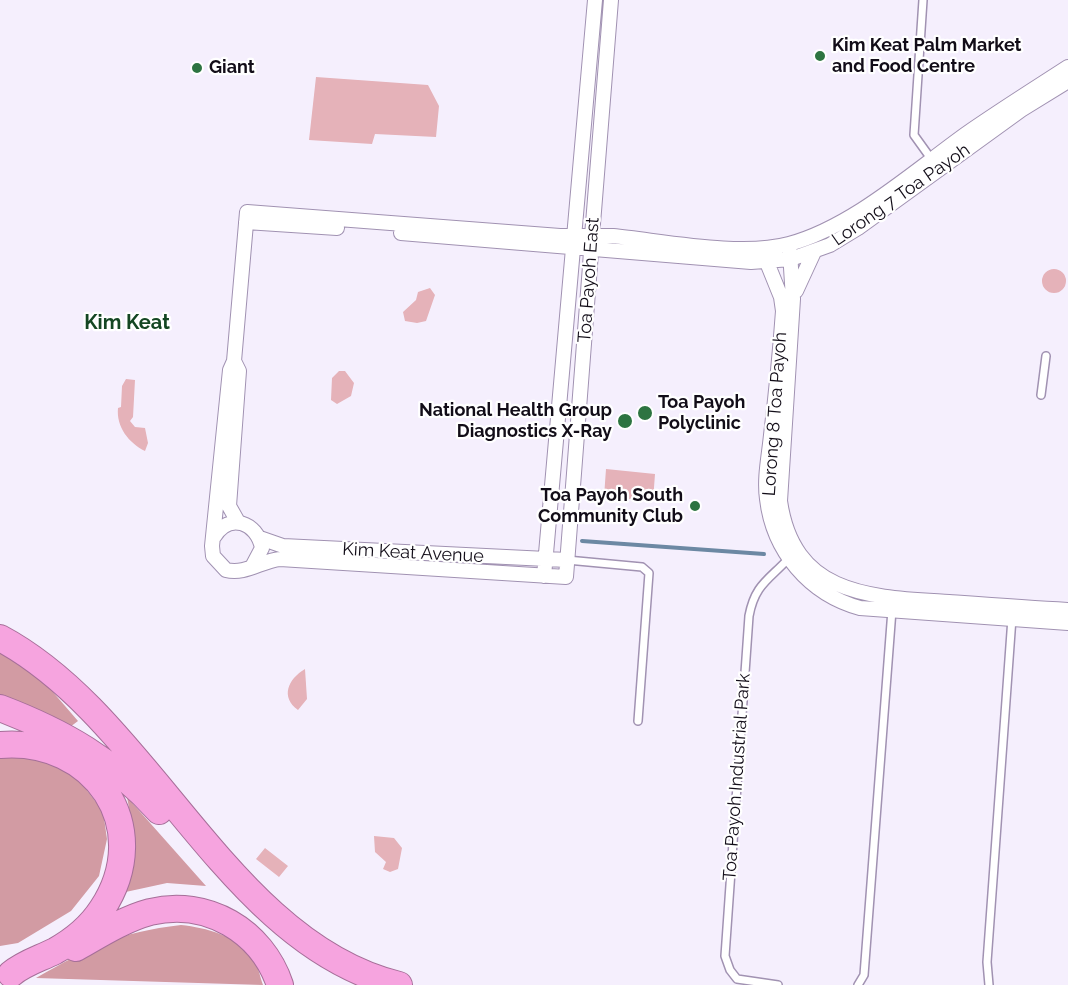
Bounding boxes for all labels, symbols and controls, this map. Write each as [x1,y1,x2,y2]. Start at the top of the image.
place label: Kim Keat Palm Market and Food Centre [832,35,1022,78]
marker: Kim Keat Palm Market and Food Centre [813,49,827,63]
place label: Giant [209,57,255,79]
marker: Giant [190,61,204,75]
street label: Lorong 7 Toa Payoh [828,139,974,251]
street label: Toa Payoh East [574,217,604,343]
district label: Kim Keat [84,311,170,335]
street label: Lorong 8 Toa Payoh [758,331,792,497]
place label: Toa Payoh Polyclinic [658,392,745,434]
place label: National Health Group Diagnostics X-Ray [419,400,612,442]
marker: Toa Payoh Polyclinic [636,404,654,422]
marker: National Health Group Diagnostics X-Ray [616,412,634,430]
place label: Toa Payoh South Community Club [538,485,683,528]
marker: Toa Payoh South Community Club [688,499,702,513]
street label: Kim Keat Avenue [342,539,484,567]
street label: Toa Payoh Industrial Park [719,673,755,881]

